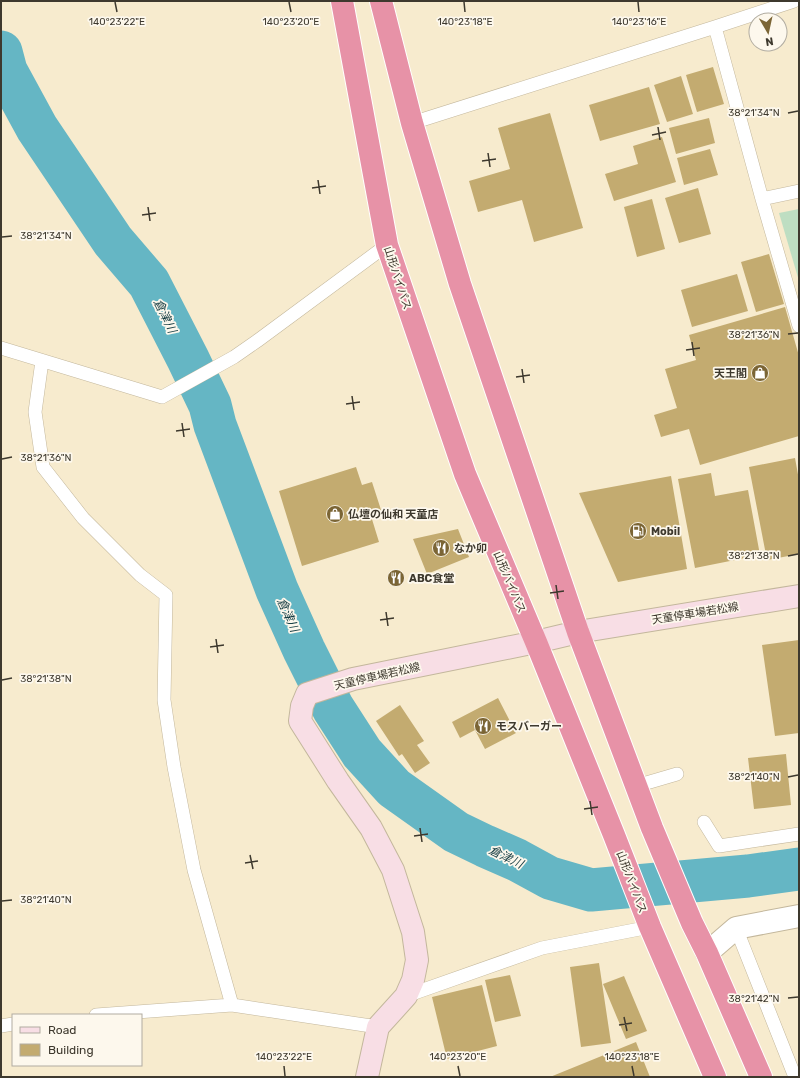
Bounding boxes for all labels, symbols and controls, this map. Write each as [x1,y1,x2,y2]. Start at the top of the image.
north arrow [748,12,788,52]
text: 140°23'22"E [89,16,145,28]
text: 140°23'20"E [263,16,319,28]
text: 140°23'18"E [437,16,493,28]
text: 140°23'16"E [612,16,666,28]
text: N [764,34,774,48]
text: 38°21'34"N [728,107,780,119]
text: 38°21'34"N [20,230,72,242]
street label: 山形バイパス [381,245,414,311]
water label: 倉津川 [151,297,180,337]
text: 38°21'36"N [729,329,780,341]
shop icon: 天王閣 [750,363,770,383]
place label: 天王閣 [714,367,747,380]
text: 38°21'36"N [21,452,72,464]
shop icon: 仏壇の仙和 天童店 [325,504,345,524]
place label: 仏壇の仙和 天童店 [348,508,438,521]
fuel station icon: Mobil [628,521,648,541]
place label: Mobil [651,525,680,538]
restaurant icon: なか卯 [431,538,451,558]
place label: なか卯 [454,542,487,555]
street label: 山形バイパス [491,549,528,615]
text: 38°21'38"N [728,550,780,562]
restaurant icon: ABC食堂 [386,568,406,588]
place label: ABC食堂 [409,572,454,585]
water label: 倉津川 [274,596,303,636]
street label: 天童停車場若松線 [651,600,740,627]
street label: 天童停車場若松線 [333,660,421,693]
text: 38°21'38"N [20,673,72,685]
restaurant icon: モスバーガー [473,716,493,736]
place label: モスバーガー [496,720,562,733]
text: 38°21'40"N [728,771,780,783]
water label: 倉津川 [487,843,527,872]
street label: 山形バイパス [614,849,649,915]
text: 38°21'40"N [20,894,72,906]
text: 38°21'42"N [729,993,779,1005]
legend [12,1014,142,1066]
text: Road [48,1023,76,1037]
text: Building [48,1043,94,1057]
text: 140°23'22"E [256,1051,312,1063]
text: 140°23'20"E [430,1051,486,1063]
text: 140°23'18"E [604,1051,660,1063]

